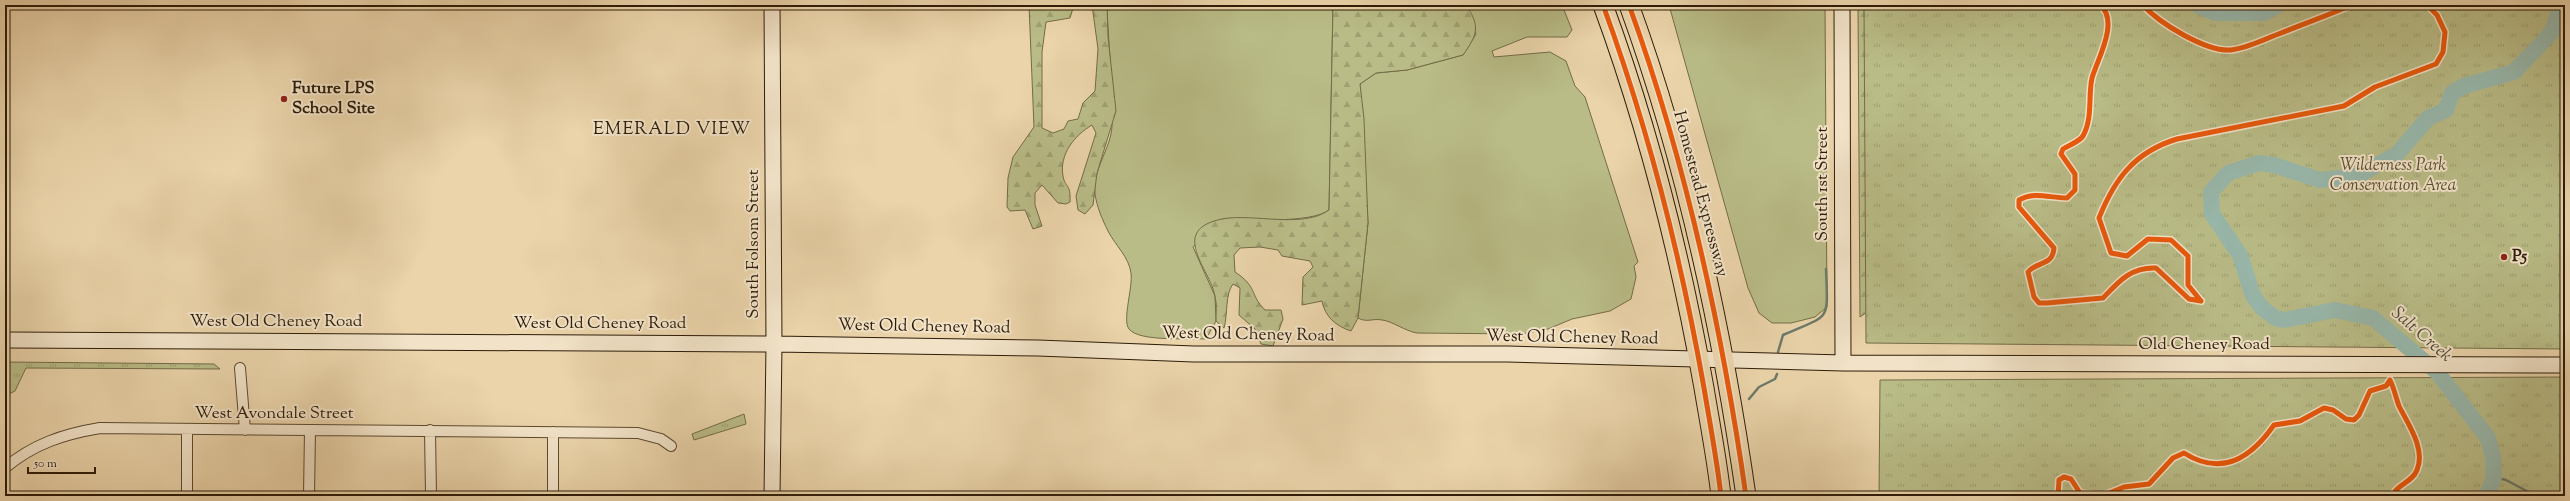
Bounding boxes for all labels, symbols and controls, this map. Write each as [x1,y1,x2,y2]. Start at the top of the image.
place label: Future LPS School Site [292,77,375,121]
marker: Future LPS School Site [279,94,289,104]
street label: Homestead Expressway [1666,108,1734,280]
district label: EMERALD VIEW [593,117,751,143]
street label: South 1st Street [1811,127,1835,241]
park label: Wilderness Park Conservation Area [2330,154,2456,198]
street label: South Folsom Street [742,169,766,319]
place label: P5 [2512,245,2527,269]
marker: P5 [2499,252,2509,262]
water label: Salt Creek [2385,301,2457,369]
street label: West Old Cheney Road [190,310,363,334]
street label: West Old Cheney Road [514,312,687,336]
street label: West Old Cheney Road [837,313,1011,341]
street label: West Old Cheney Road [1161,321,1335,349]
street label: West Old Cheney Road [1485,324,1659,352]
street label: Old Cheney Road [2138,333,2270,357]
street label: West Avondale Street [194,402,354,426]
scale bar [28,449,95,475]
text: 50 m [33,455,57,473]

